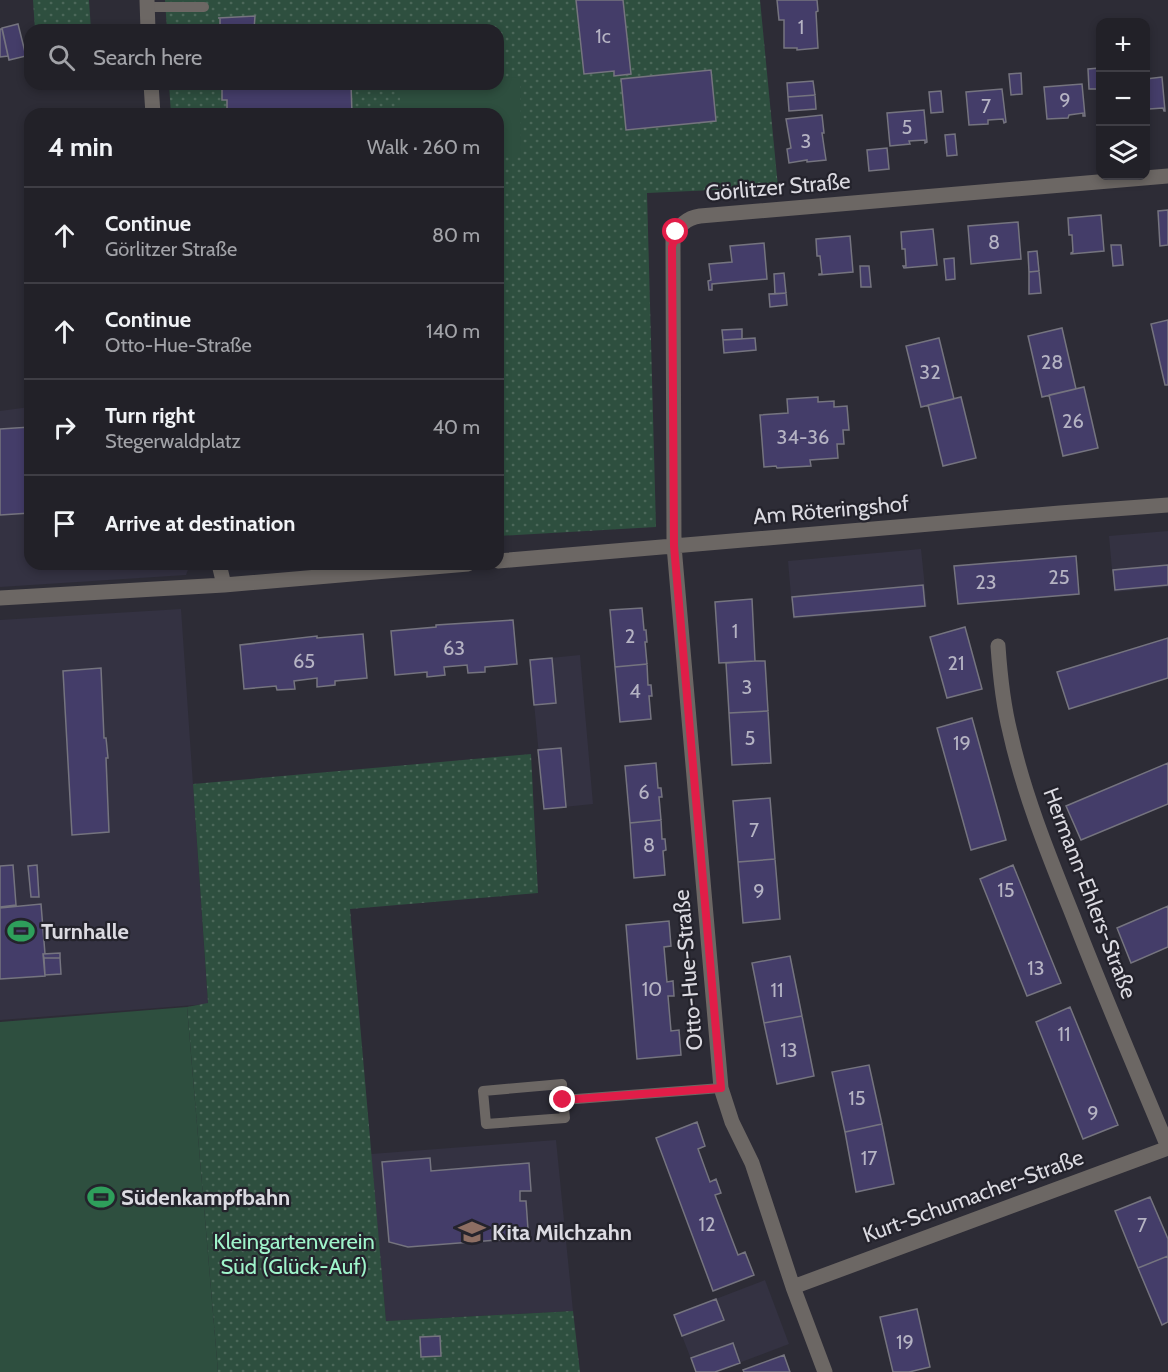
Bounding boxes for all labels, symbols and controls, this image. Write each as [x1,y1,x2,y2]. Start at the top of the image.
house number: 1 [798,15,804,39]
map controls [1096,18,1150,180]
button: + [1096,18,1150,72]
search box [24,24,504,90]
house number: 1c [595,24,611,48]
icon: search [45,41,78,74]
text: Search here [93,44,202,71]
button: − [1096,72,1150,126]
house number: 9 [1059,88,1071,112]
house number: 7 [981,94,991,118]
house number: 5 [902,115,912,139]
button: layers [1096,126,1150,180]
house number: 3 [801,129,811,153]
text: 4 min [48,131,113,163]
text: Walk · 260 m [367,135,480,159]
street label: Görlitzer Straße [704,167,852,207]
text: Continue [105,210,191,237]
route start [662,218,688,244]
icon: ahead [48,219,81,252]
text: 80 m [432,223,480,247]
house number: 8 [988,230,1000,254]
text: Görlitzer Straße [105,237,237,261]
text: Continue [105,306,191,333]
icon: ahead [48,315,81,348]
text: 140 m [426,319,480,343]
text: Otto-Hue-Straße [105,333,252,357]
house number: 28 [1041,350,1063,374]
house number: 32 [919,360,941,384]
text: Turn right [105,402,195,429]
house number: 26 [1062,409,1084,433]
icon: right [48,411,81,444]
text: 40 m [432,415,480,439]
house number: 34-36 [777,425,829,449]
text: Stegerwaldplatz [105,429,241,453]
street label: Am Röteringshof [752,490,910,530]
icon: arrive [48,507,81,540]
text: Arrive at destination [105,510,295,537]
house number: 25 [1048,565,1070,589]
house number: 23 [975,570,997,594]
house number: 1 [732,619,738,643]
house number: 2 [625,624,635,648]
house number: 63 [443,636,465,660]
house number: 65 [293,649,315,673]
house number: 21 [948,651,965,675]
house number: 3 [742,675,752,699]
house number: 4 [629,679,641,703]
house number: 5 [745,726,755,750]
house number: 19 [953,731,971,755]
house number: 6 [638,780,650,804]
street label: Hermann-Ehlers-Straße [1037,784,1143,1002]
house number: 7 [749,818,759,842]
house number: 8 [643,833,655,857]
house number: 15 [997,878,1015,902]
house number: 9 [753,879,765,903]
street label: Otto-Hue-Straße [668,888,708,1052]
sports icon: Turnhalle [6,916,36,946]
place label: Turnhalle [41,918,129,945]
house number: 13 [1027,956,1045,980]
house number: 10 [642,977,662,1001]
house number: 11 [770,978,784,1002]
house number: 11 [1057,1022,1071,1046]
house number: 13 [780,1038,798,1062]
route end [549,1086,575,1112]
house number: 15 [848,1086,866,1110]
house number: 9 [1087,1101,1099,1125]
street label: Kurt-Schumacher-Straße [859,1143,1087,1249]
house number: 17 [861,1146,877,1170]
sports icon: Südenkampfbahn [86,1182,116,1212]
place label: Südenkampfbahn [121,1184,290,1211]
house number: 12 [699,1212,716,1236]
house number: 7 [1137,1213,1147,1237]
school or university icon: Kita Milchzahn [457,1217,487,1247]
place label: Kita Milchzahn [492,1219,632,1246]
park label: Kleingartenverein Süd (Glück-Auf) [213,1228,375,1280]
house number: 19 [896,1330,914,1354]

